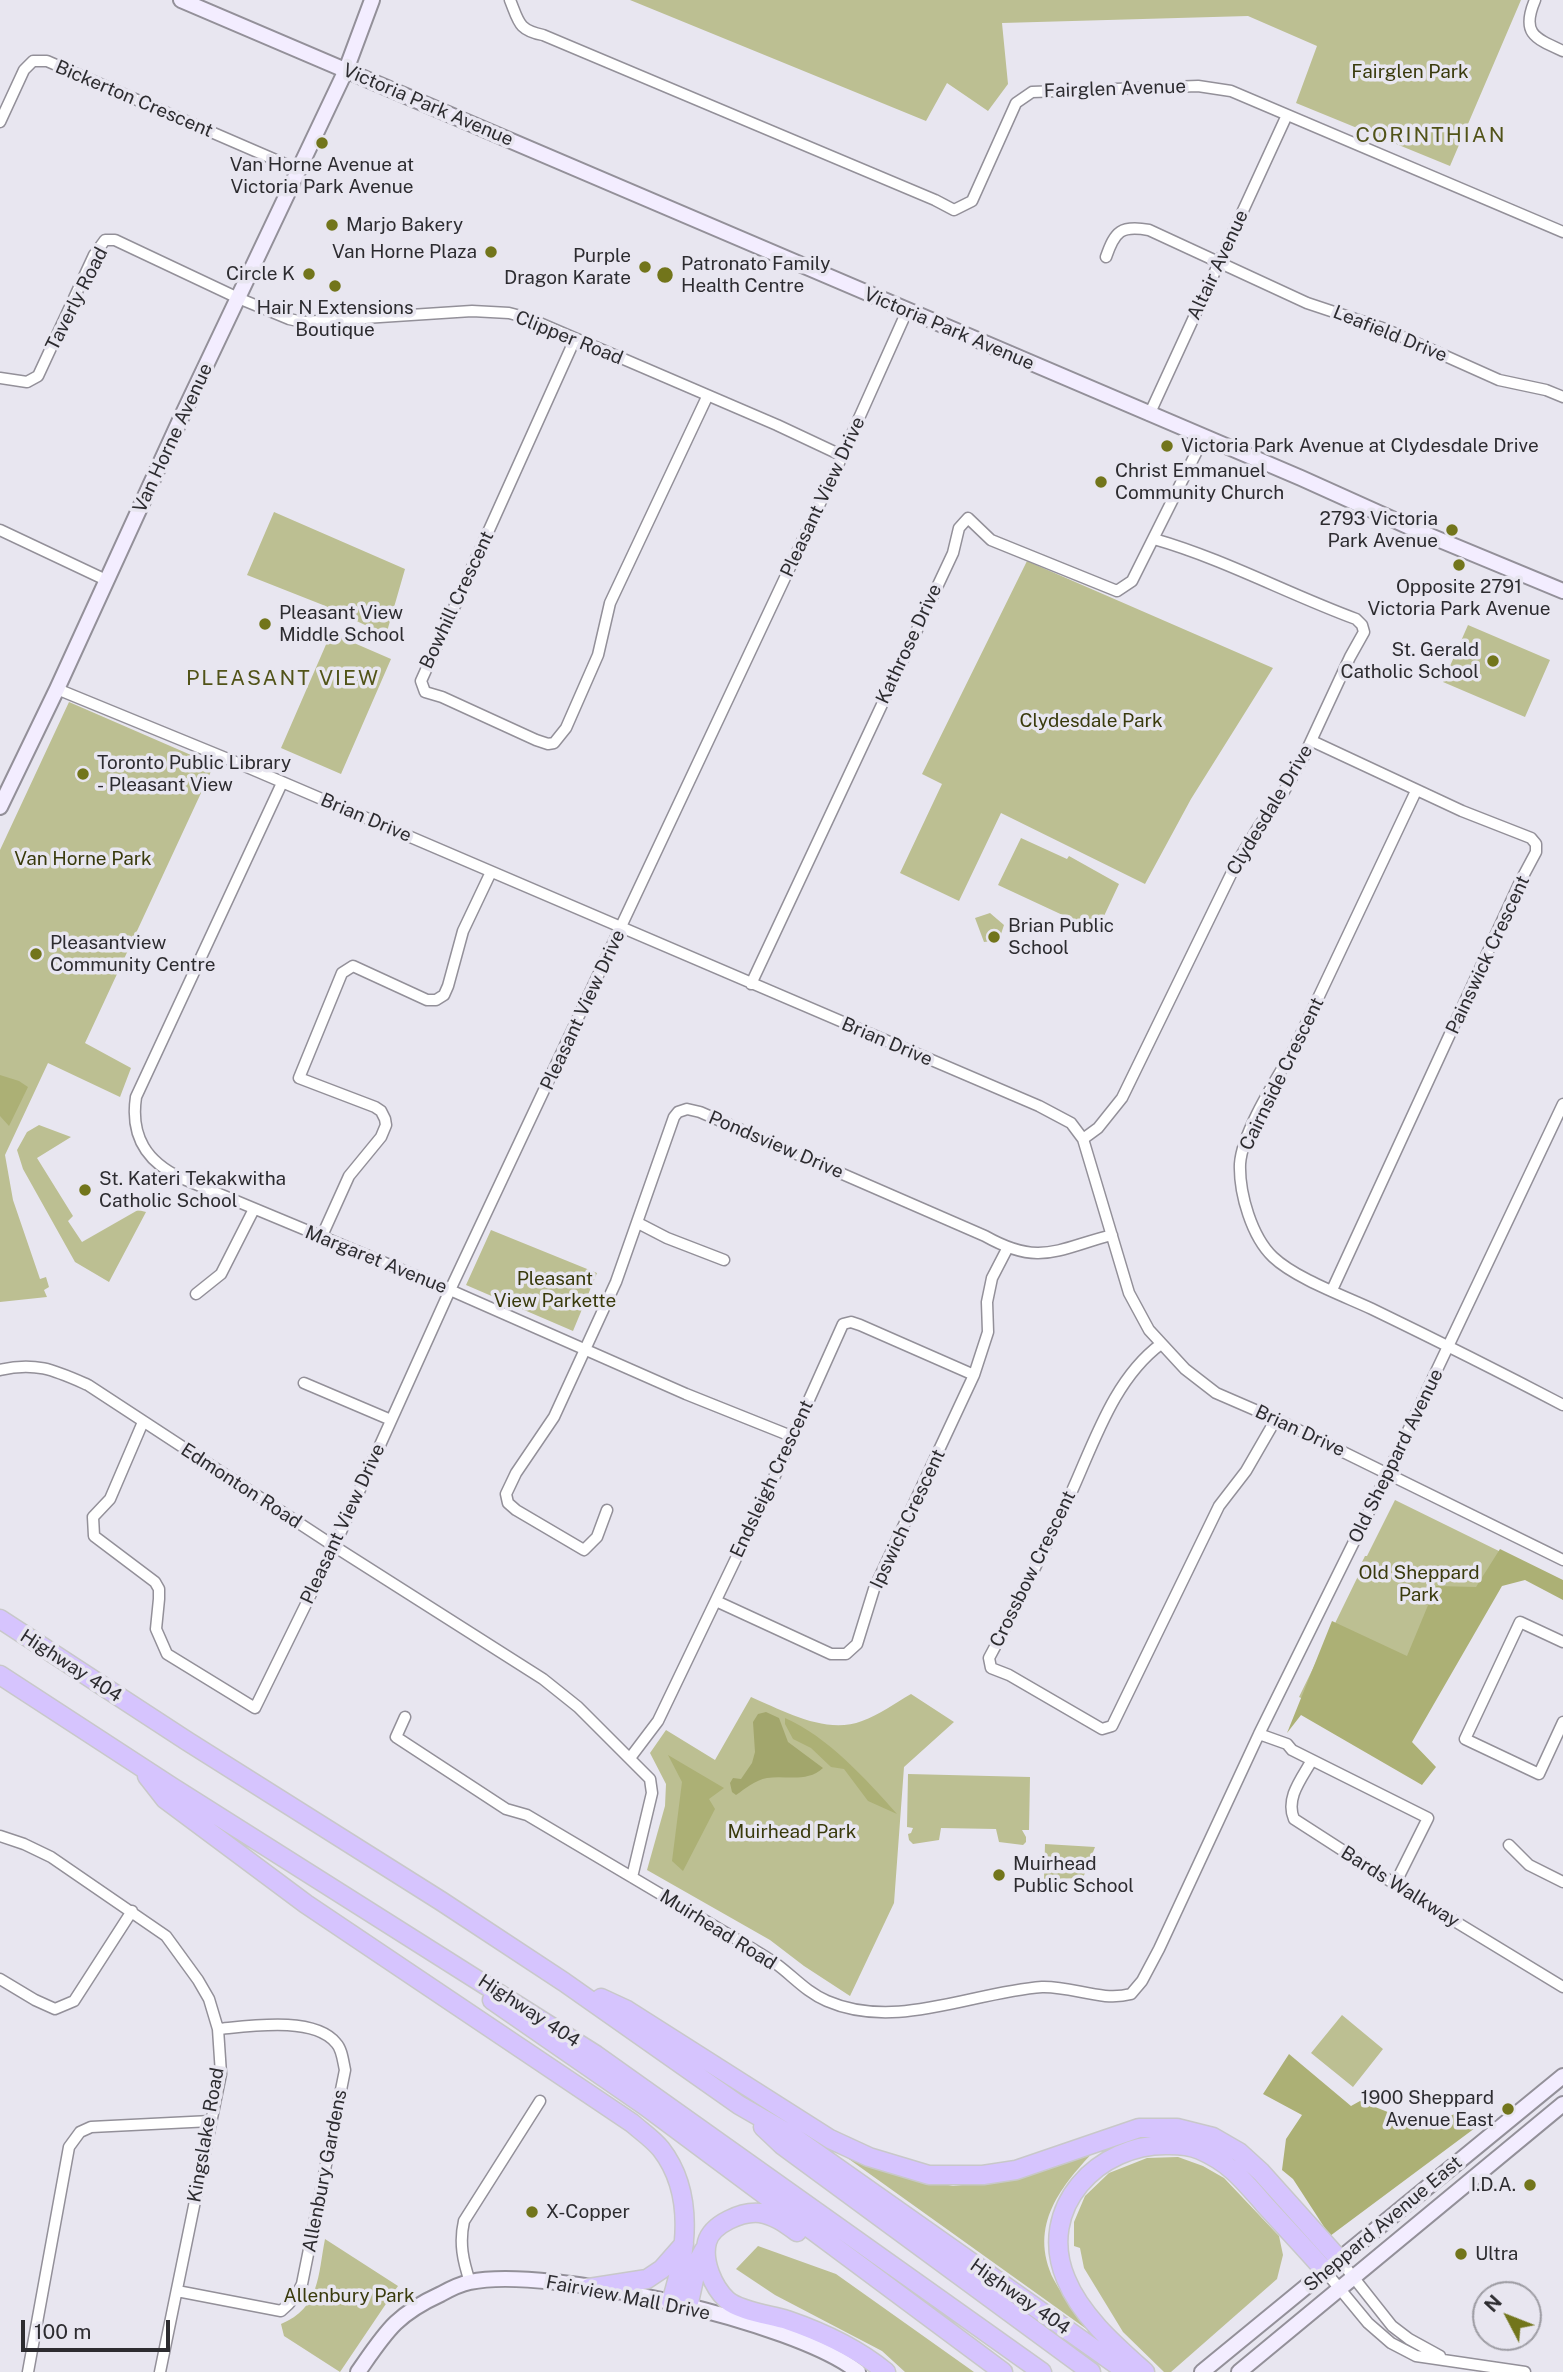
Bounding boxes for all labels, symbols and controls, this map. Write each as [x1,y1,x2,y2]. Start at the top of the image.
street label: Bickerton Crescent [52,56,216,142]
street label: Victoria Park Avenue [339,59,517,151]
park label: Fairglen Park [1351,61,1469,83]
street label: Fairglen Avenue [1044,75,1186,103]
district label: CORINTHIAN [1357,123,1505,149]
marker: Van Horne Avenue at Victoria Park Avenue [314,135,330,151]
place label: Van Horne Avenue at Victoria Park Avenue [230,154,414,198]
street label: Altair Avenue [1183,206,1253,324]
place label: Marjo Bakery [346,214,463,236]
marker: Marjo Bakery [324,217,340,233]
place label: Van Horne Plaza [332,241,477,263]
street label: Taverly Road [41,243,113,355]
marker: Van Horne Plaza [483,244,499,260]
place label: Purple Dragon Karate [504,245,631,289]
place label: Patronato Family Health Centre [681,253,830,297]
marker: Purple Dragon Karate [637,259,653,275]
place label: Circle K [226,263,295,285]
marker: Patronato Family Health Centre [655,265,675,285]
marker: Circle K [301,266,317,282]
marker: Hair N Extensions Boutique [327,278,343,294]
street label: Victoria Park Avenue [860,283,1038,375]
place label: Hair N Extensions Boutique [256,297,414,341]
street label: Leafield Drive [1330,301,1450,367]
street label: Clipper Road [512,306,626,370]
street label: Van Horne Avenue [128,360,218,516]
street label: Pleasant View Drive [776,413,870,581]
place label: Victoria Park Avenue at Clydesdale Drive [1181,435,1539,457]
marker: Victoria Park Avenue at Clydesdale Drive [1159,438,1175,454]
place label: Christ Emmanuel Community Church [1115,460,1284,504]
marker: Christ Emmanuel Community Church [1093,474,1109,490]
place label: 2793 Victoria Park Avenue [1319,508,1438,552]
marker: 2793 Victoria Park Avenue [1444,522,1460,538]
street label: Bowhill Crescent [415,527,499,673]
marker: Opposite 2791 Victoria Park Avenue [1451,557,1467,573]
place label: Opposite 2791 Victoria Park Avenue [1368,576,1550,620]
street label: Kathrose Drive [871,580,947,708]
place label: Pleasant View Middle School [279,602,405,646]
marker: Pleasant View Middle School [257,616,273,632]
place label: St. Gerald Catholic School [1340,639,1479,683]
marker: St. Gerald Catholic School [1485,653,1501,669]
district label: PLEASANT VIEW [188,666,378,692]
park label: Clydesdale Park [1019,710,1163,732]
street label: Clydesdale Drive [1222,741,1318,879]
place label: Toronto Public Library - Pleasant View [97,752,291,796]
marker: Toronto Public Library - Pleasant View [75,766,91,782]
street label: Brian Drive [317,789,415,847]
park label: Van Horne Park [14,848,152,870]
street label: Painswick Crescent [1441,872,1535,1038]
place label: Brian Public School [1008,915,1114,959]
street label: Pleasant View Drive [536,926,630,1094]
marker: Brian Public School [986,929,1002,945]
place label: Pleasantview Community Centre [50,932,215,976]
marker: Pleasantview Community Centre [28,946,44,962]
street label: Cairnside Crescent [1235,994,1329,1154]
street label: Brian Drive [838,1013,936,1071]
street label: Pondsview Drive [705,1106,847,1184]
place label: St. Kateri Tekakwitha Catholic School [99,1168,286,1212]
marker: St. Kateri Tekakwitha Catholic School [77,1182,93,1198]
street label: Margaret Avenue [302,1221,450,1299]
park label: Pleasant View Parkette [494,1268,616,1312]
street label: Old Sheppard Avenue [1344,1365,1448,1547]
street label: Endsleigh Crescent [725,1397,819,1561]
street label: Brian Drive [1251,1400,1349,1462]
street label: Edmonton Road [176,1439,306,1533]
street label: Pleasant View Drive [296,1440,390,1608]
street label: Ipswich Crescent [866,1446,950,1592]
street label: Crossbow Crescent [985,1487,1081,1651]
park label: Old Sheppard Park [1358,1562,1480,1606]
street label: Highway 404 [16,1625,126,1707]
park label: Muirhead Park [728,1821,856,1843]
street label: Bards Walkway [1337,1841,1463,1933]
place label: Muirhead Public School [1013,1853,1134,1897]
marker: Muirhead Public School [991,1867,1007,1883]
street label: Muirhead Road [655,1885,781,1975]
street label: Highway 404 [474,1970,584,2052]
street label: Kingslake Road [183,2066,229,2204]
place label: 1900 Sheppard Avenue East [1361,2087,1494,2131]
street label: Allenbury Gardens [298,2088,352,2254]
marker: 1900 Sheppard Avenue East [1500,2101,1516,2117]
street label: Sheppard Avenue East [1299,2151,1467,2297]
place label: I.D.A. [1471,2174,1516,2196]
marker: I.D.A. [1522,2177,1538,2193]
place label: X-Copper [546,2201,630,2223]
marker: X-Copper [524,2204,540,2220]
place label: Ultra [1475,2243,1518,2265]
marker: Ultra [1453,2246,1469,2262]
street label: Highway 404 [966,2254,1074,2340]
street label: Fairview Mall Drive [544,2271,712,2325]
north arrow [1472,2281,1542,2351]
park label: Allenbury Park [283,2285,415,2307]
text: N [1480,2290,1506,2316]
scale bar [24,2306,173,2350]
text: 100 m [34,2319,91,2344]

